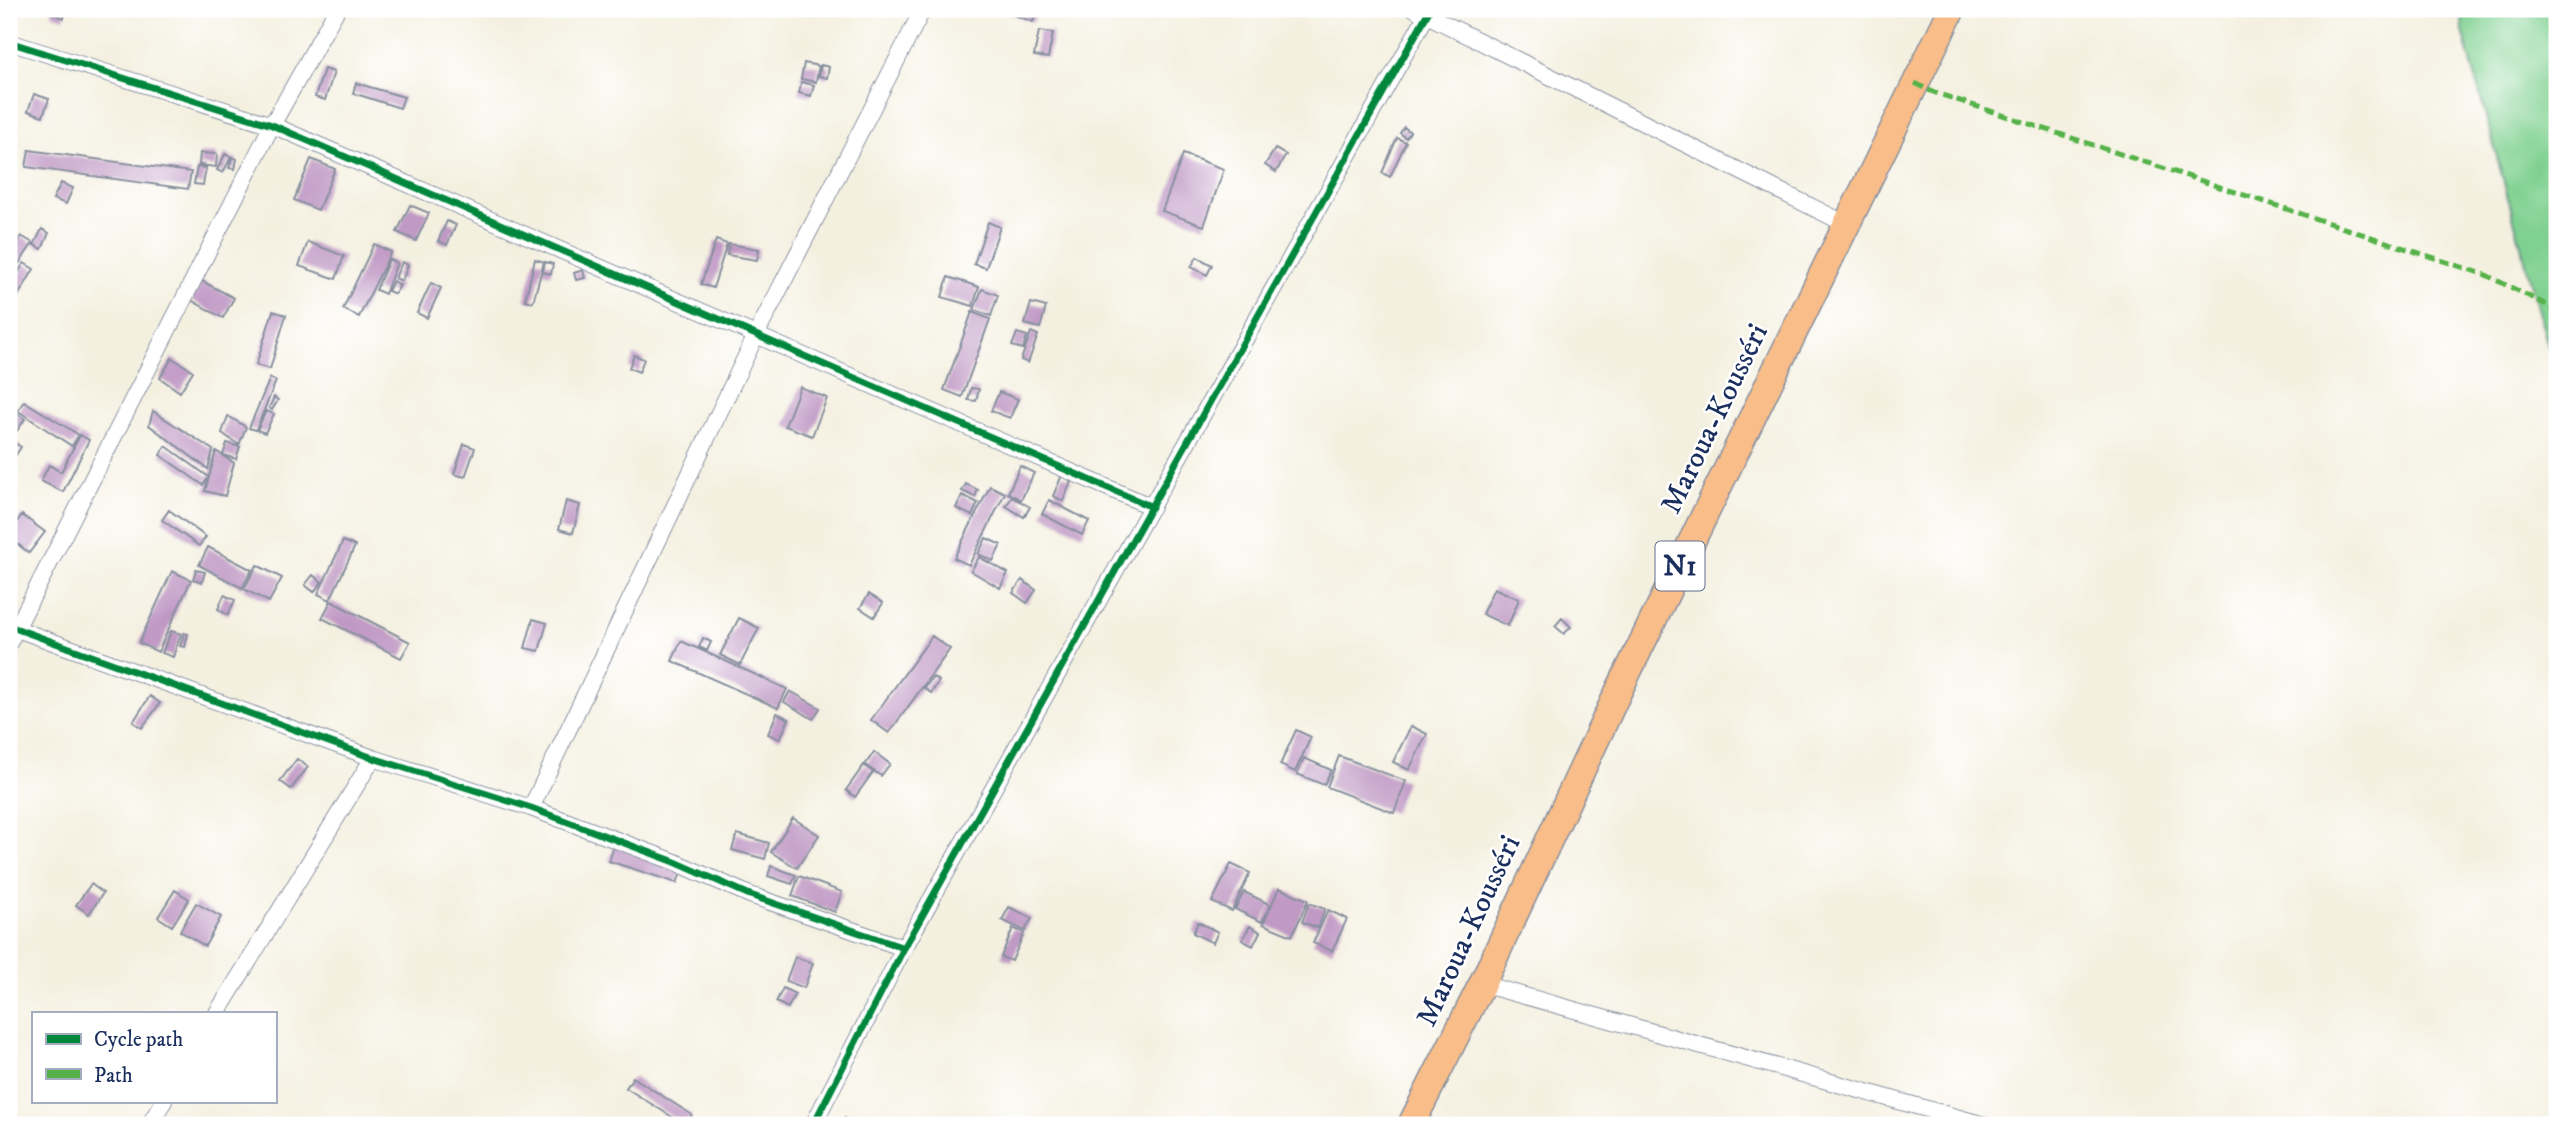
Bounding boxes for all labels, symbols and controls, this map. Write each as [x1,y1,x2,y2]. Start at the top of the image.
street label: Maroua-Kousséri [1653,318,1777,520]
road number: N1 [1656,542,1704,590]
street label: Maroua-Kousséri [1409,830,1529,1032]
legend [32,1012,276,1102]
text: Cycle path [94,1027,183,1053]
text: Path [94,1063,133,1089]

